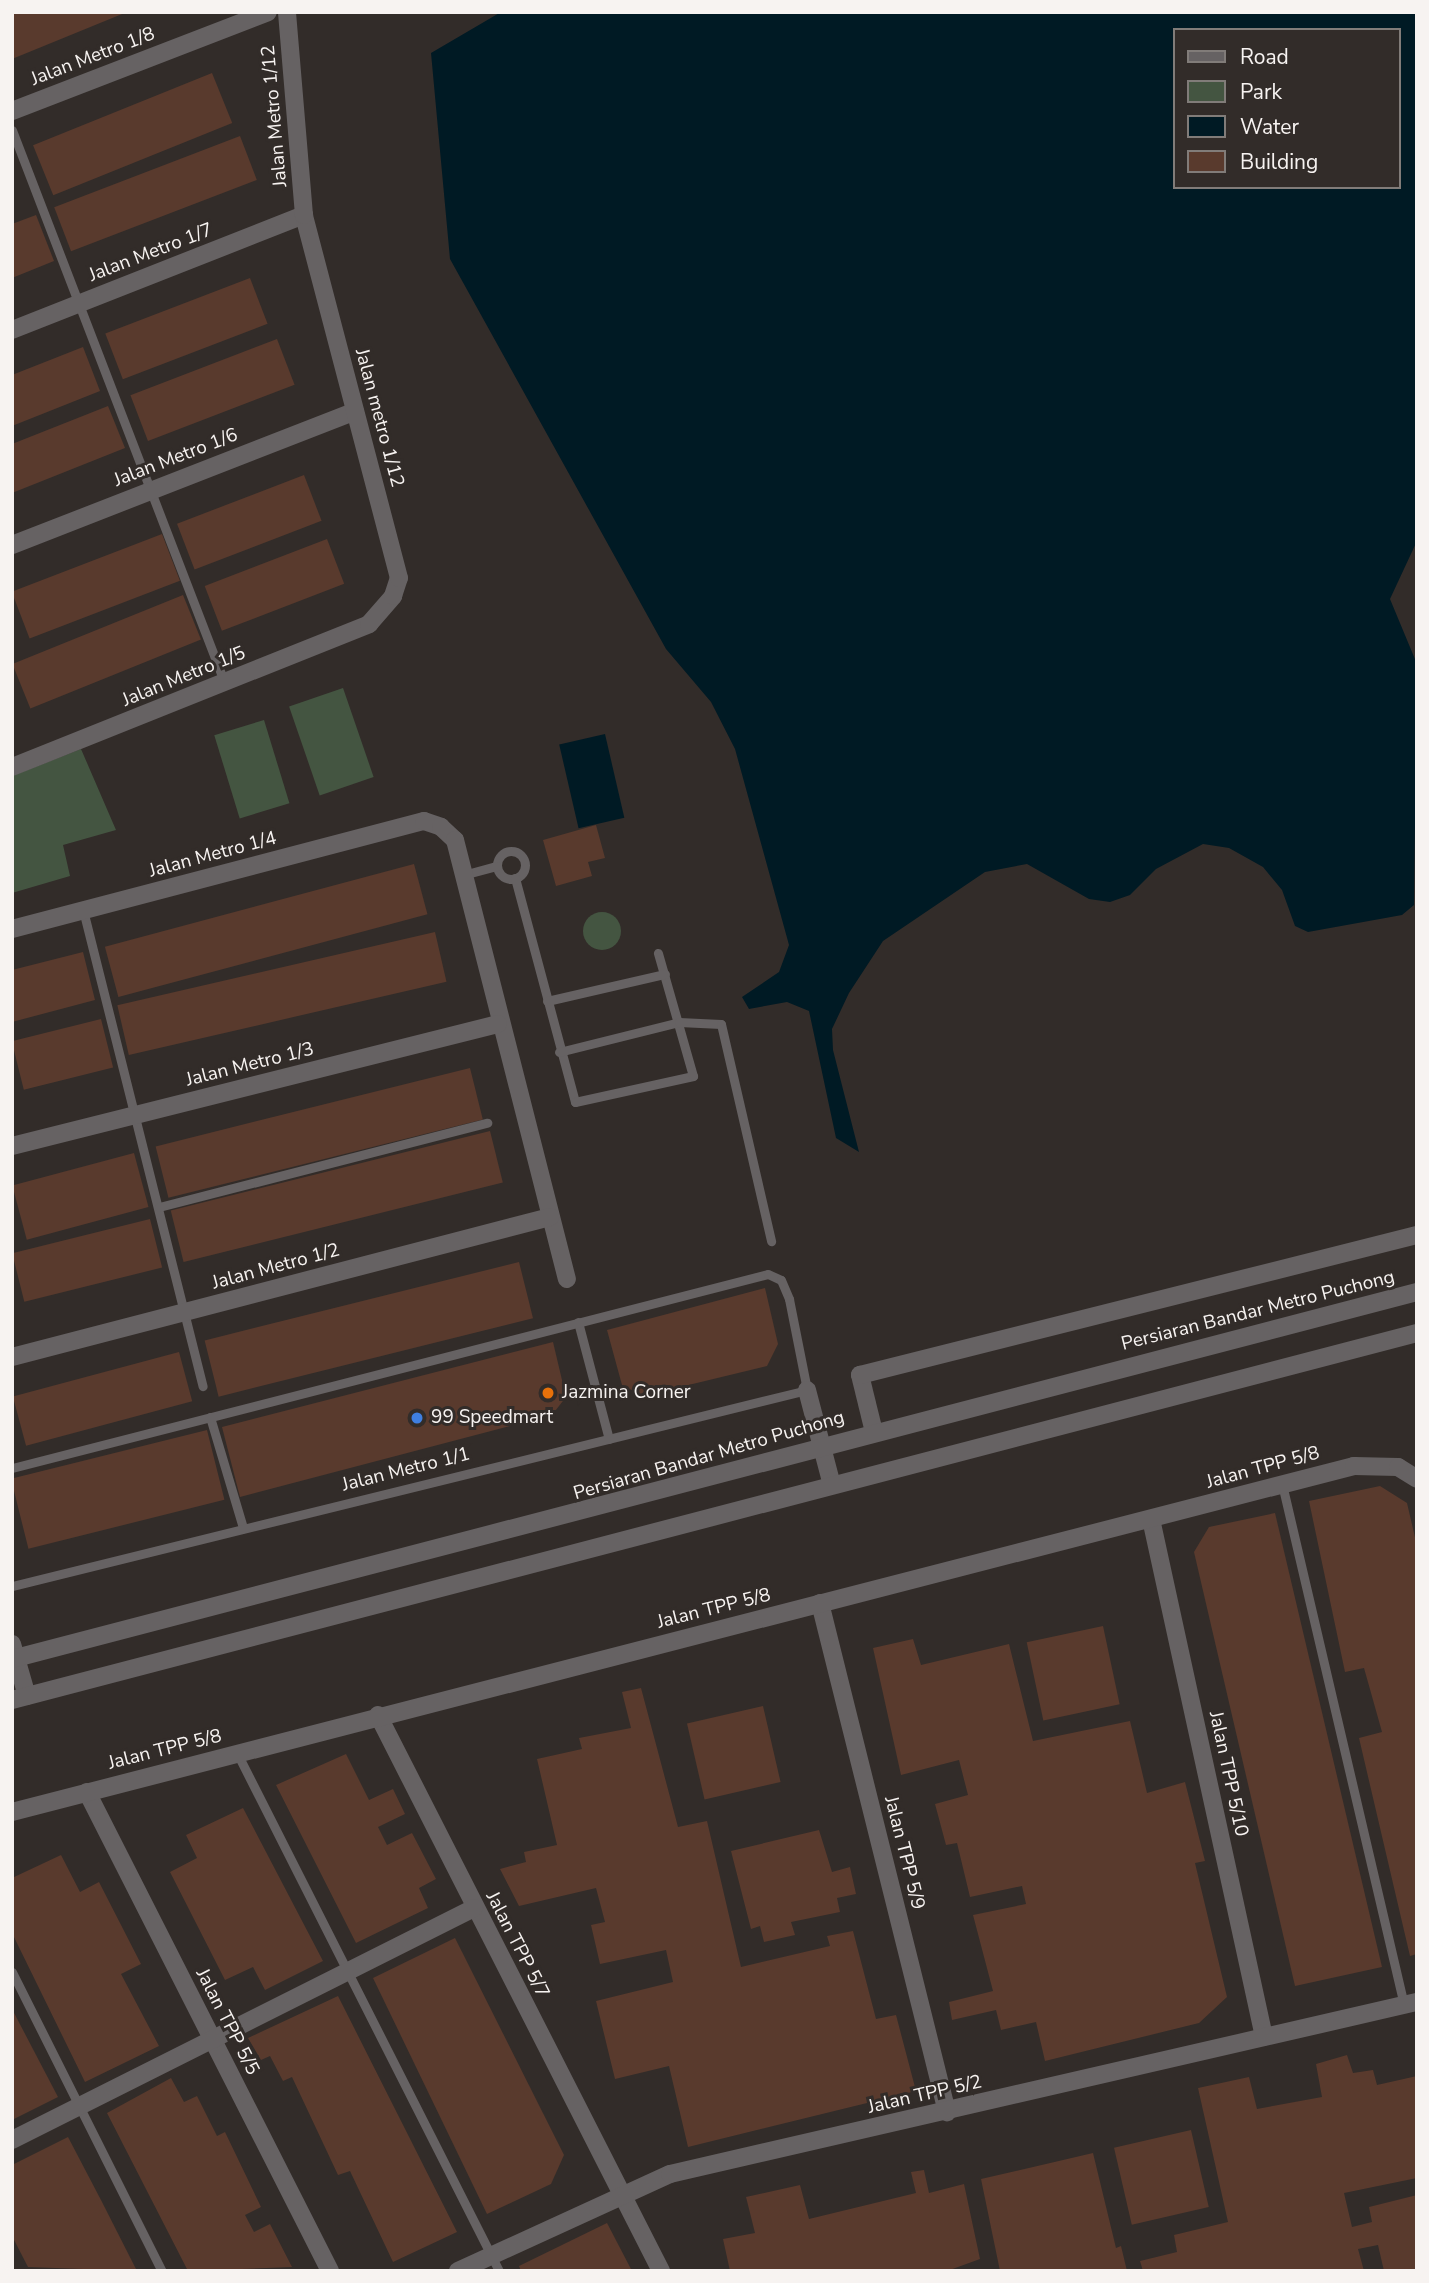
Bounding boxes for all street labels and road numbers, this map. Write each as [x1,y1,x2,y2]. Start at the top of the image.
street label: Jalan Metro 1/8 [28,23,158,91]
street label: Jalan Metro 1/12 [257,44,293,188]
street label: Jalan Metro 1/7 [86,219,216,287]
street label: Jalan metro 1/12 [350,346,408,490]
street label: Jalan Metro 1/6 [111,424,241,492]
street label: Jalan Metro 1/5 [119,642,249,712]
street label: Jalan Metro 1/4 [147,827,279,883]
street label: Jalan Metro 1/3 [184,1038,316,1092]
street label: Jalan Metro 1/2 [210,1239,342,1295]
street label: Persiaran Bandar Metro Puchong [1119,1266,1397,1356]
street label: Persiaran Bandar Metro Puchong [571,1406,847,1506]
street label: Jalan TPP 5/8 [1204,1442,1322,1494]
street label: Jalan Metro 1/1 [340,1443,472,1497]
street label: Jalan TPP 5/8 [655,1584,773,1634]
street label: Jalan TPP 5/10 [1204,1709,1252,1839]
street label: Jalan TPP 5/8 [106,1725,224,1775]
street label: Jalan TPP 5/9 [879,1794,929,1912]
street label: Jalan TPP 5/7 [480,1888,554,2002]
street label: Jalan TPP 5/5 [190,1965,264,2079]
street label: Jalan TPP 5/2 [866,2071,984,2119]

